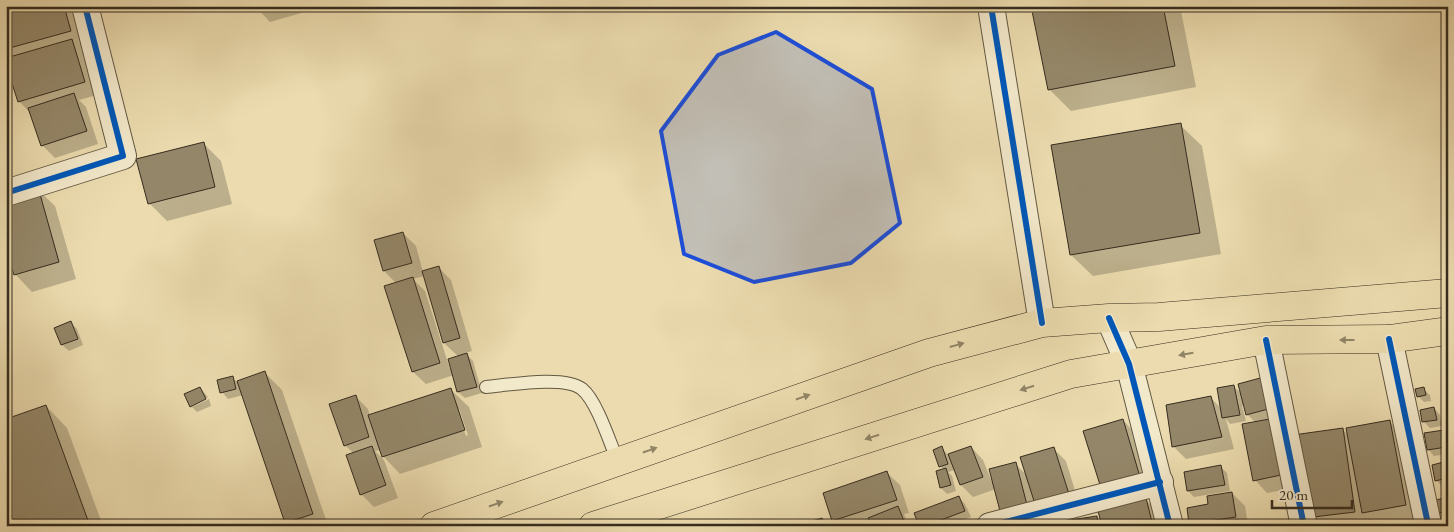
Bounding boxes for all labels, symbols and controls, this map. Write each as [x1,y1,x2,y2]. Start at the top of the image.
one-way arrow [1339,336,1355,344]
one-way arrow [950,341,965,349]
one-way arrow [1177,350,1193,358]
one-way arrow [1019,384,1034,392]
one-way arrow [796,393,811,400]
one-way arrow [865,434,880,441]
one-way arrow [643,446,658,454]
scale bar [1272,477,1352,509]
text: 20 m [1279,485,1308,504]
one-way arrow [489,500,504,507]

